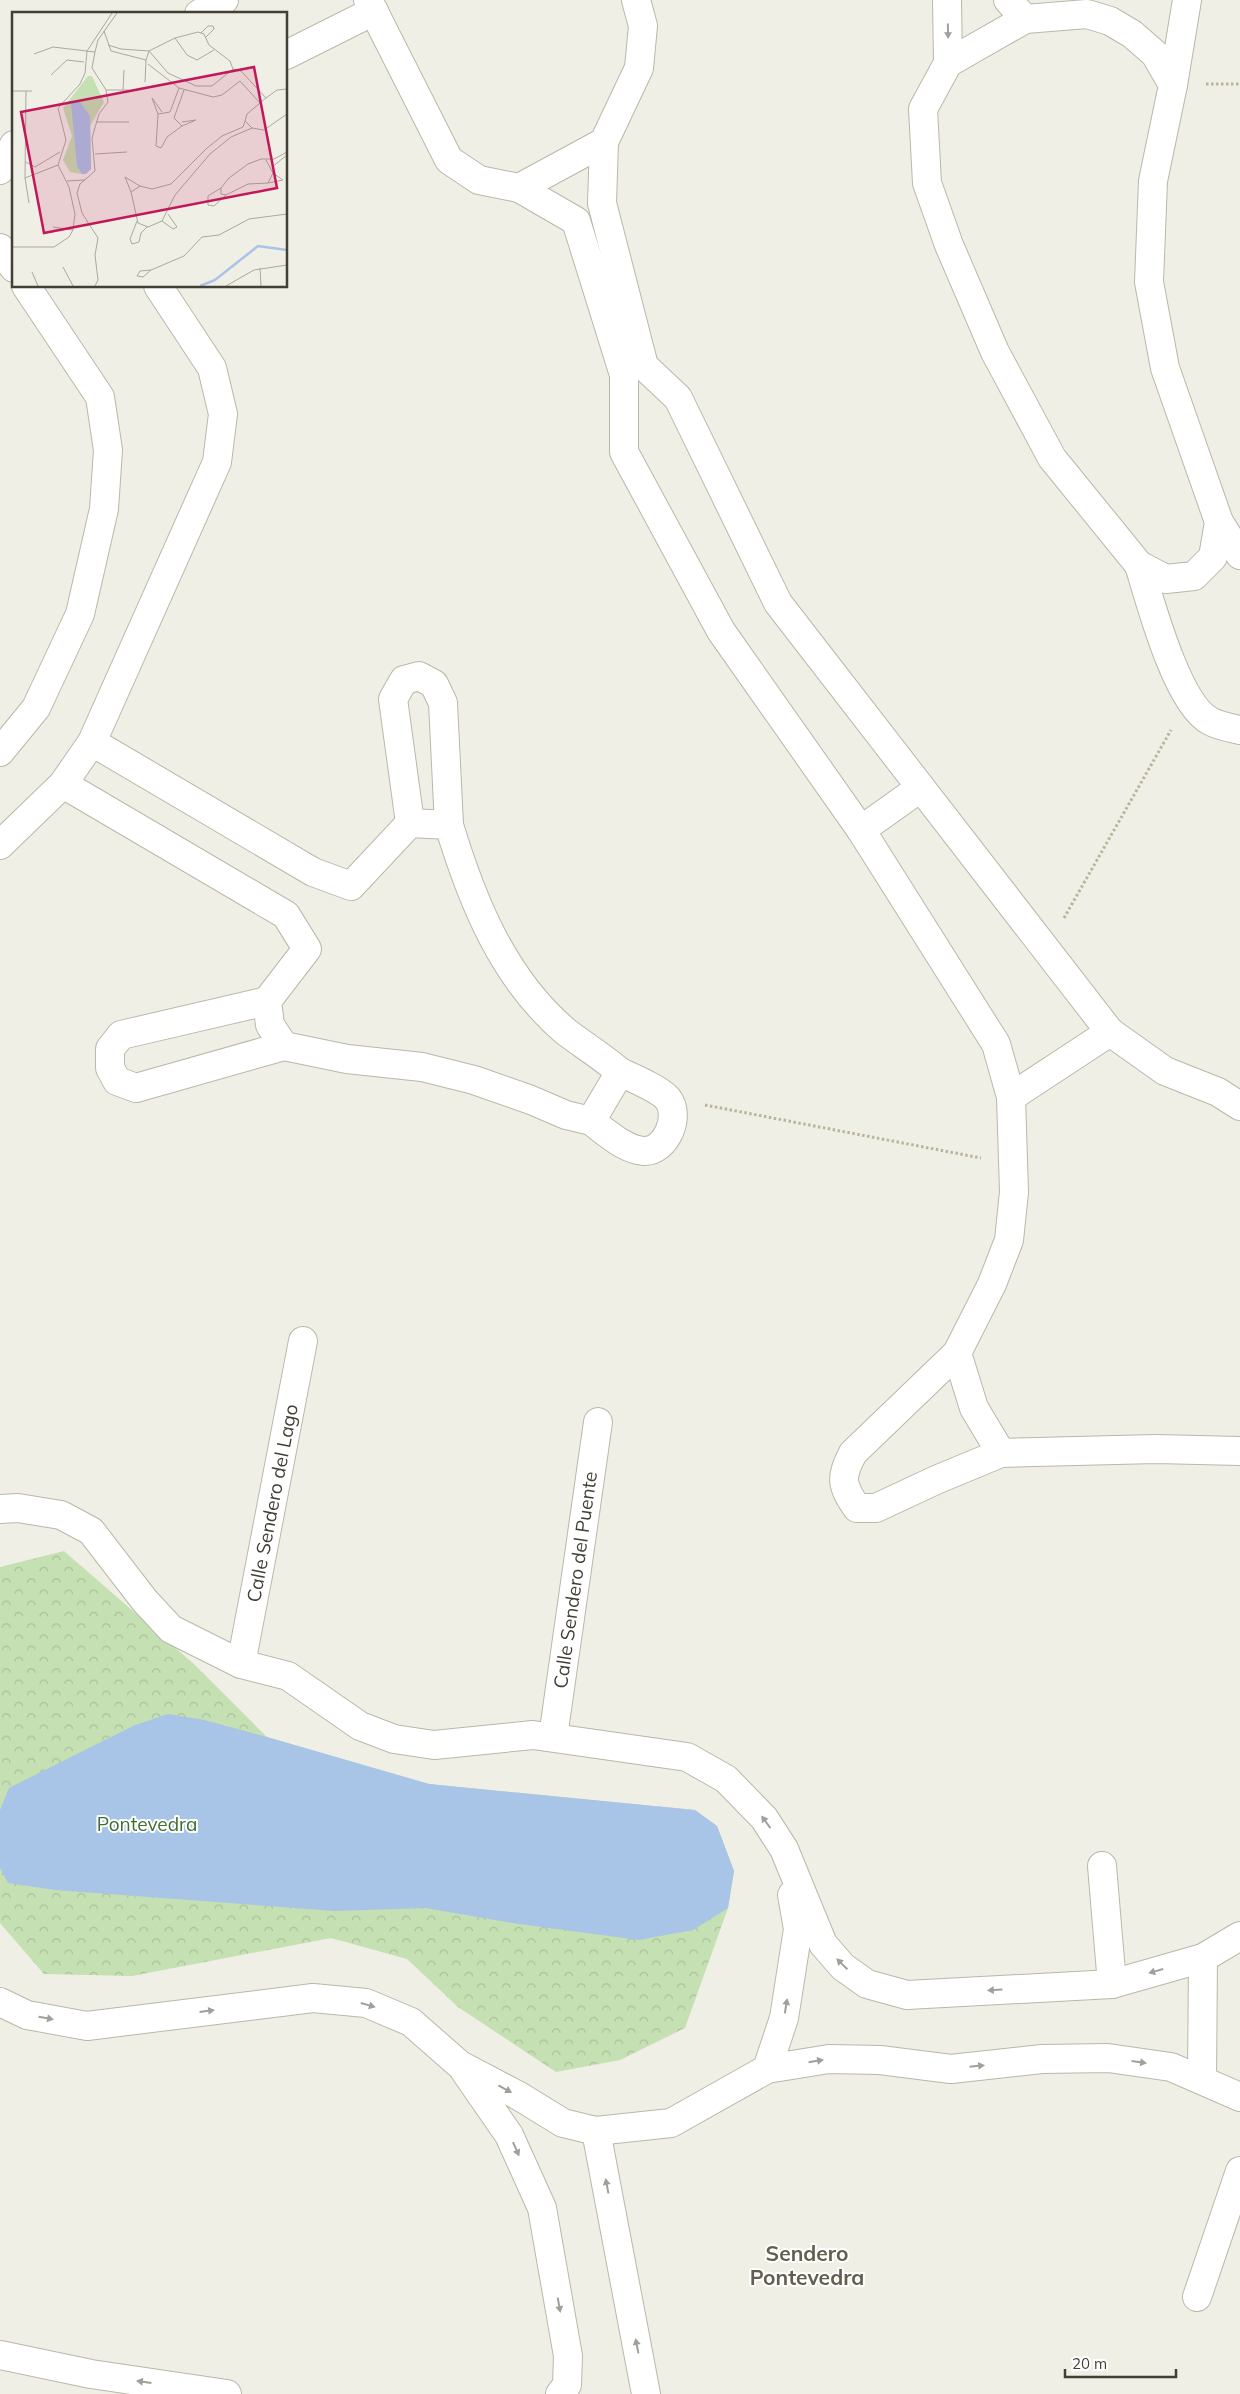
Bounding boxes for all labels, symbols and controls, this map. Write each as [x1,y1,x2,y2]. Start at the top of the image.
inset map [12,12,288,288]
one-way arrow [944,24,952,40]
street label: Calle Sendero del Lago [241,1402,303,1604]
street label: Calle Sendero del Puente [548,1470,602,1690]
park label: Pontevedra [97,1812,197,1836]
one-way arrow [761,1815,771,1829]
one-way arrow [836,1958,848,1970]
one-way arrow [1149,1968,1164,1976]
one-way arrow [987,1987,1003,1995]
one-way arrow [782,1997,790,2013]
one-way arrow [360,2001,375,2009]
one-way arrow [199,2007,215,2015]
one-way arrow [38,2014,53,2022]
one-way arrow [808,2057,824,2065]
one-way arrow [1131,2059,1147,2067]
one-way arrow [970,2062,986,2070]
one-way arrow [497,2085,512,2093]
one-way arrow [512,2142,520,2156]
one-way arrow [603,2179,611,2194]
district label: Sendero Pontevedra [750,2240,864,2290]
one-way arrow [556,2297,564,2313]
one-way arrow [633,2339,641,2354]
scale bar [1065,2346,1176,2378]
text: 20 m [1072,2354,1107,2373]
one-way arrow [136,2378,152,2386]

